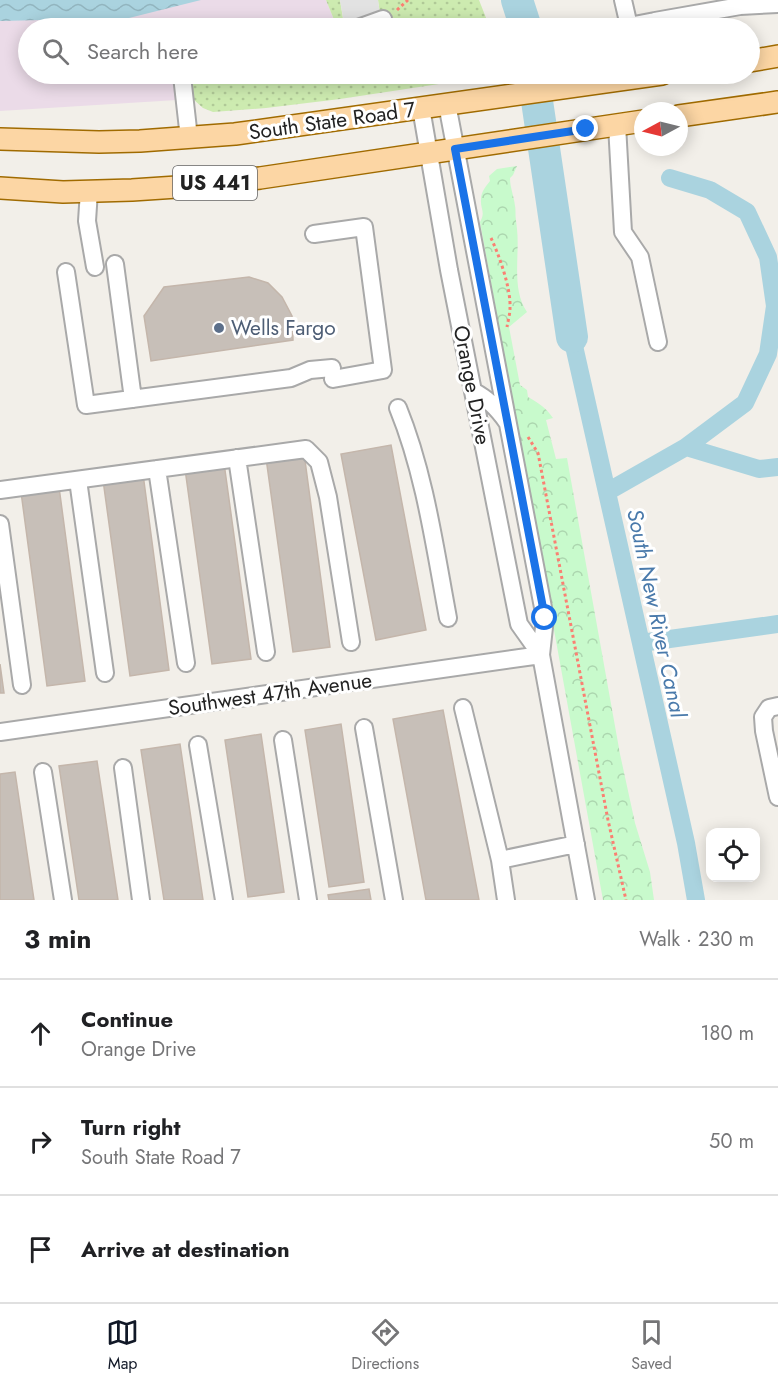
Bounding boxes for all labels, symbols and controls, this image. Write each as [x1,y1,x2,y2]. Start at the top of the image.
search box [18,18,760,84]
icon: search [39,35,72,68]
text: Search here [87,35,198,67]
street label: South State Road 7 [247,94,417,148]
north arrow [634,102,688,156]
route end [572,115,598,141]
road number: US 441 [173,166,257,200]
place label: Wells Fargo [231,313,336,343]
marker: Wells Fargo [212,321,226,335]
street label: Orange Drive [446,323,498,447]
water label: South New River Canal [619,506,695,721]
route start [531,604,557,630]
street label: Southwest 47th Avenue [166,665,374,723]
map controls [706,828,760,882]
button: locate [706,828,760,882]
text: 3 min [24,920,91,958]
text: Walk · 230 m [639,925,754,954]
text: Continue [81,1003,173,1035]
icon: ahead [24,1017,57,1050]
text: 180 m [700,1019,754,1048]
text: Orange Drive [81,1035,196,1064]
text: Turn right [81,1111,181,1143]
icon: right [24,1125,57,1158]
text: 50 m [709,1127,754,1156]
text: South State Road 7 [81,1143,241,1172]
icon: arrive [24,1233,57,1266]
text: Arrive at destination [81,1233,290,1265]
tab: Map [106,1316,139,1375]
tab: Directions [351,1316,419,1375]
tab: Saved [631,1316,672,1375]

